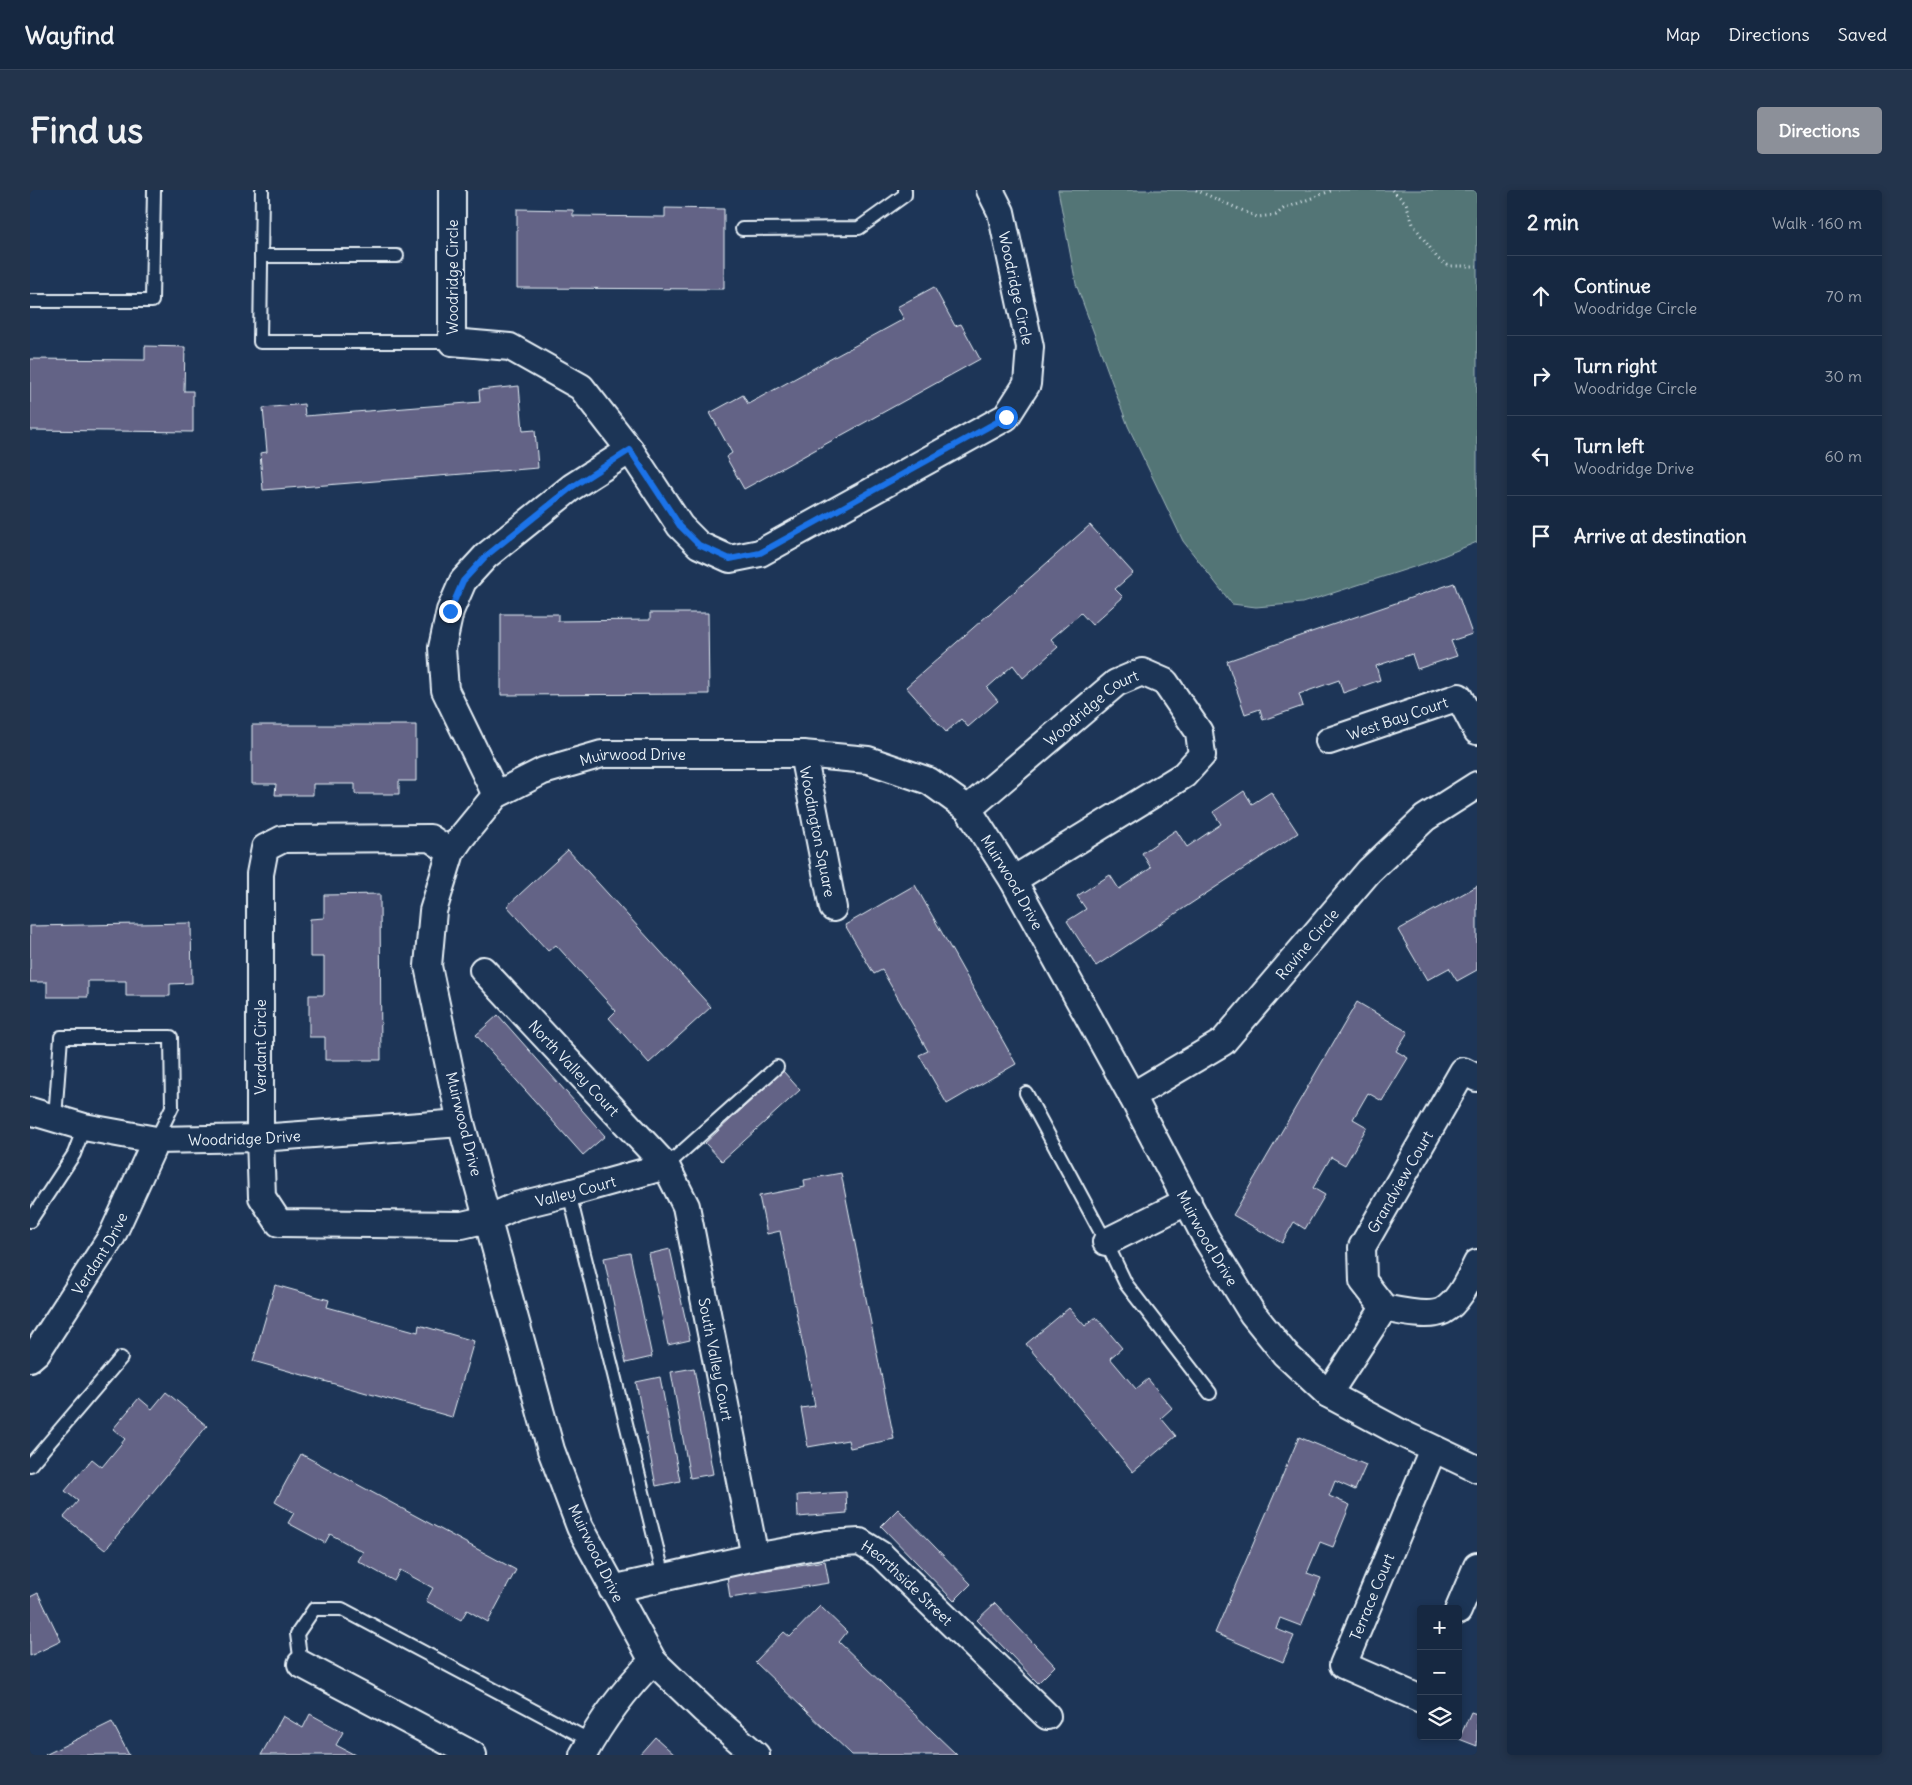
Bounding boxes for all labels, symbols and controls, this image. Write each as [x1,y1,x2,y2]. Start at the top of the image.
text: Wayfind [25,20,114,50]
text: Map [1665,23,1700,46]
text: Directions [1728,23,1810,46]
text: Saved [1838,23,1887,46]
button: Directions [1757,107,1882,154]
text: Find us [30,108,143,152]
text: 2 min [1527,209,1579,236]
text: Walk · 160 m [1772,213,1862,233]
street label: Woodridge Circle [443,219,462,335]
street label: Woodridge Circle [995,230,1037,346]
text: Continue [1574,274,1651,298]
icon: ahead [1527,282,1555,310]
text: 70 m [1826,286,1862,306]
text: Woodridge Circle [1574,298,1697,318]
text: Turn right [1574,354,1657,378]
icon: right [1527,362,1555,390]
text: 30 m [1825,366,1862,386]
text: Woodridge Circle [1574,378,1697,398]
route start [995,406,1018,429]
text: Turn left [1574,434,1644,458]
icon: left [1527,442,1555,470]
text: 60 m [1824,446,1862,466]
text: Woodridge Drive [1574,458,1694,478]
icon: arrive [1527,522,1555,550]
text: Arrive at destination [1574,524,1747,548]
route end [439,600,462,623]
street label: Woodridge Court [1040,665,1141,750]
street label: West Bay Court [1344,692,1450,744]
street label: Muirwood Drive [577,745,686,770]
street label: Woodington Square [796,765,840,898]
street label: Muirwood Drive [977,831,1048,933]
street label: Ravine Circle [1271,904,1342,983]
street label: Verdant Circle [251,999,270,1095]
street label: North Valley Court [525,1016,624,1120]
street label: Muirwood Drive [442,1070,486,1178]
street label: Woodridge Drive [188,1125,301,1149]
street label: Grandview Court [1363,1127,1437,1237]
street label: Valley Court [533,1171,618,1210]
street label: Muirwood Drive [1173,1187,1242,1289]
street label: Verdant Drive [67,1209,131,1298]
street label: South Valley Court [695,1296,738,1422]
street label: Muirwood Drive [564,1501,628,1605]
street label: Hearthside Street [858,1536,957,1629]
street label: Terrace Court [1345,1550,1398,1643]
map controls [1417,1605,1462,1740]
button: + [1417,1605,1462,1650]
button: − [1417,1650,1462,1695]
button: layers [1417,1695,1462,1740]

